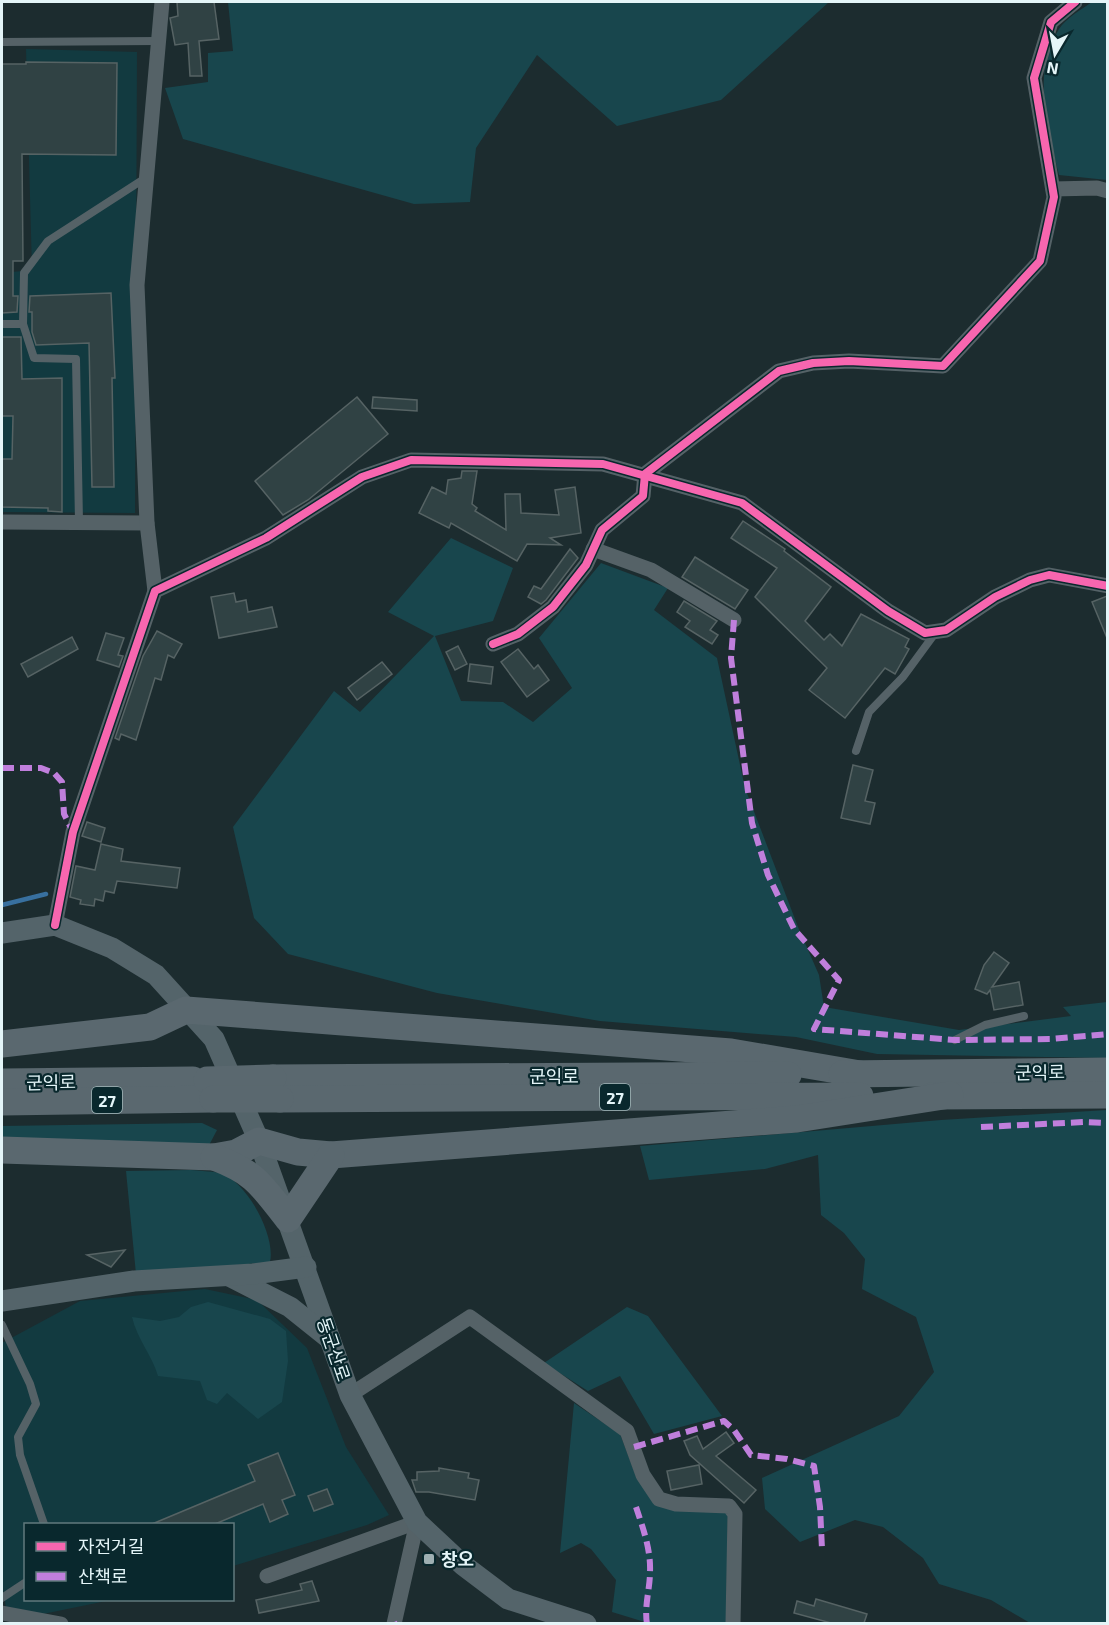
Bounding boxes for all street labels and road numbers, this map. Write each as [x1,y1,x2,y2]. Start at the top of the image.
street label: 군익로 [1015,1061,1065,1083]
street label: 군익로 [529,1065,579,1087]
street label: 군익로 [26,1071,76,1093]
road number: 27 [600,1084,630,1110]
road number: 27 [92,1087,122,1113]
street label: 동군산로 [313,1314,355,1384]

